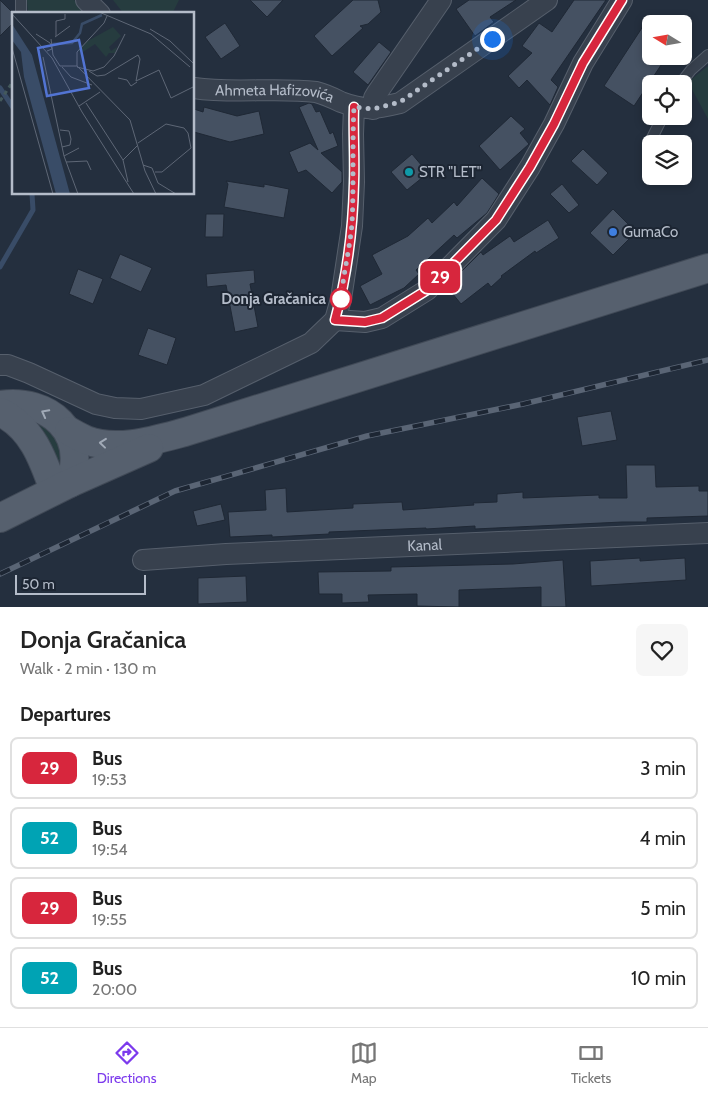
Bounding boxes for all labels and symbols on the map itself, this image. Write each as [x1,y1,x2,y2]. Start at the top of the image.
inset map [12,12,195,195]
north arrow [642,15,692,65]
your location [480,27,505,52]
street label: Ahmeta Hafizovića [215,81,338,107]
place label: STR "LET" [419,163,482,181]
marker: STR "LET" [403,166,415,178]
place label: GumaCo [623,223,678,241]
marker: GumaCo [607,226,619,238]
line badge: 29 [418,261,462,293]
marker: Donja Gračanica [330,288,352,310]
place label: Donja Gračanica [221,290,327,308]
one-way arrow [41,409,50,419]
one-way arrow [98,438,106,449]
street label: Kanal [407,536,443,555]
scale bar [15,572,146,595]

